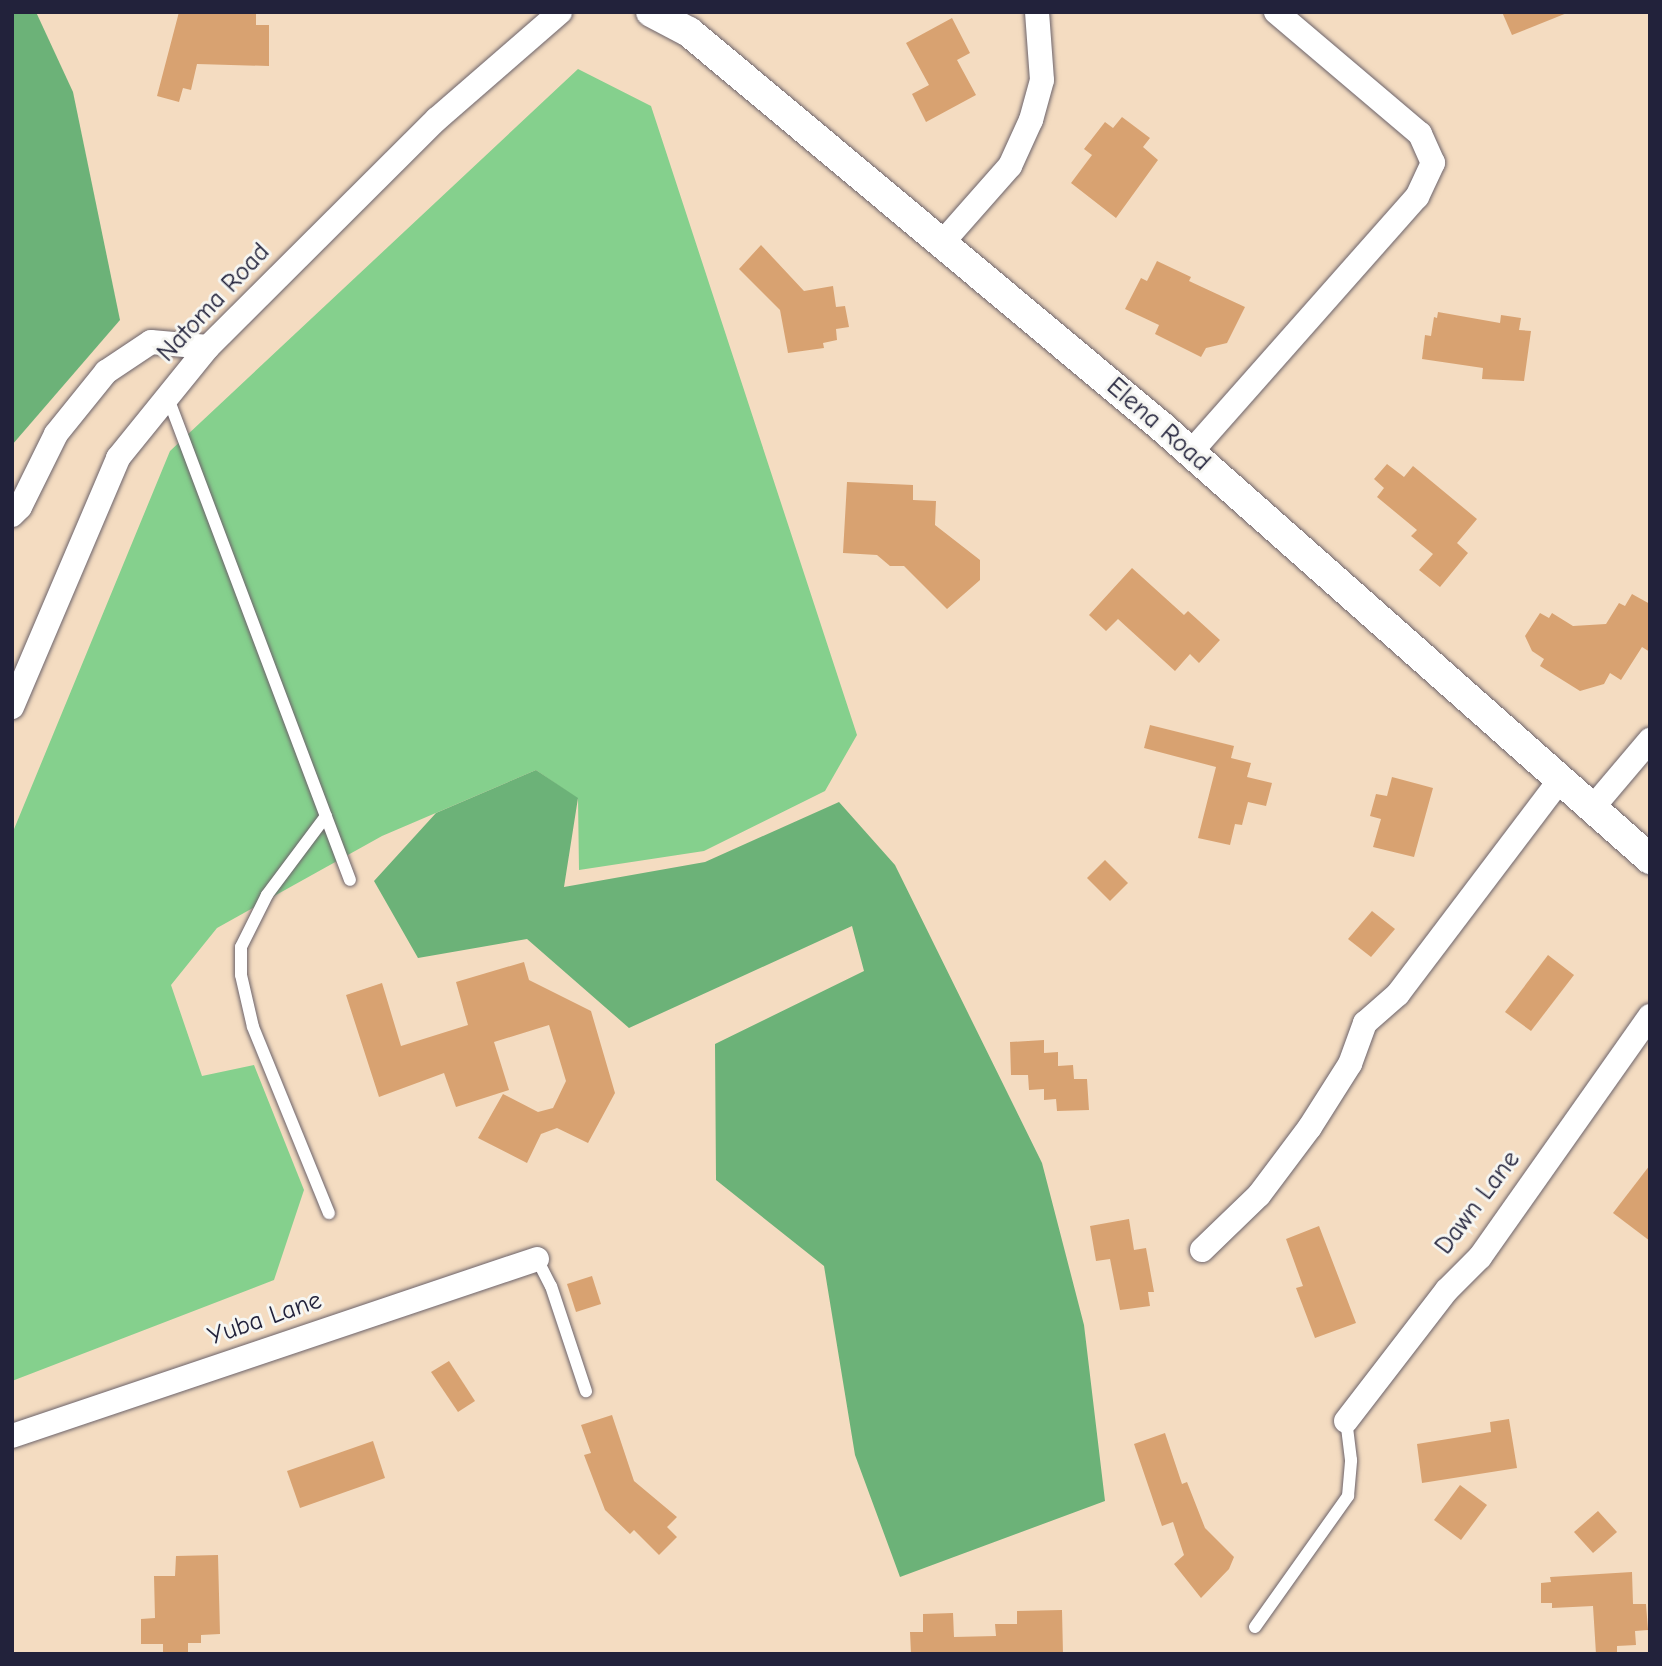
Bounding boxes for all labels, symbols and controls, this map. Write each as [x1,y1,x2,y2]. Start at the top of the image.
street label: Natoma Road [151,237,277,369]
street label: Elena Road [1100,372,1216,478]
street label: Dawn Lane [1429,1145,1527,1261]
street label: Yuba Lane [204,1285,326,1353]

